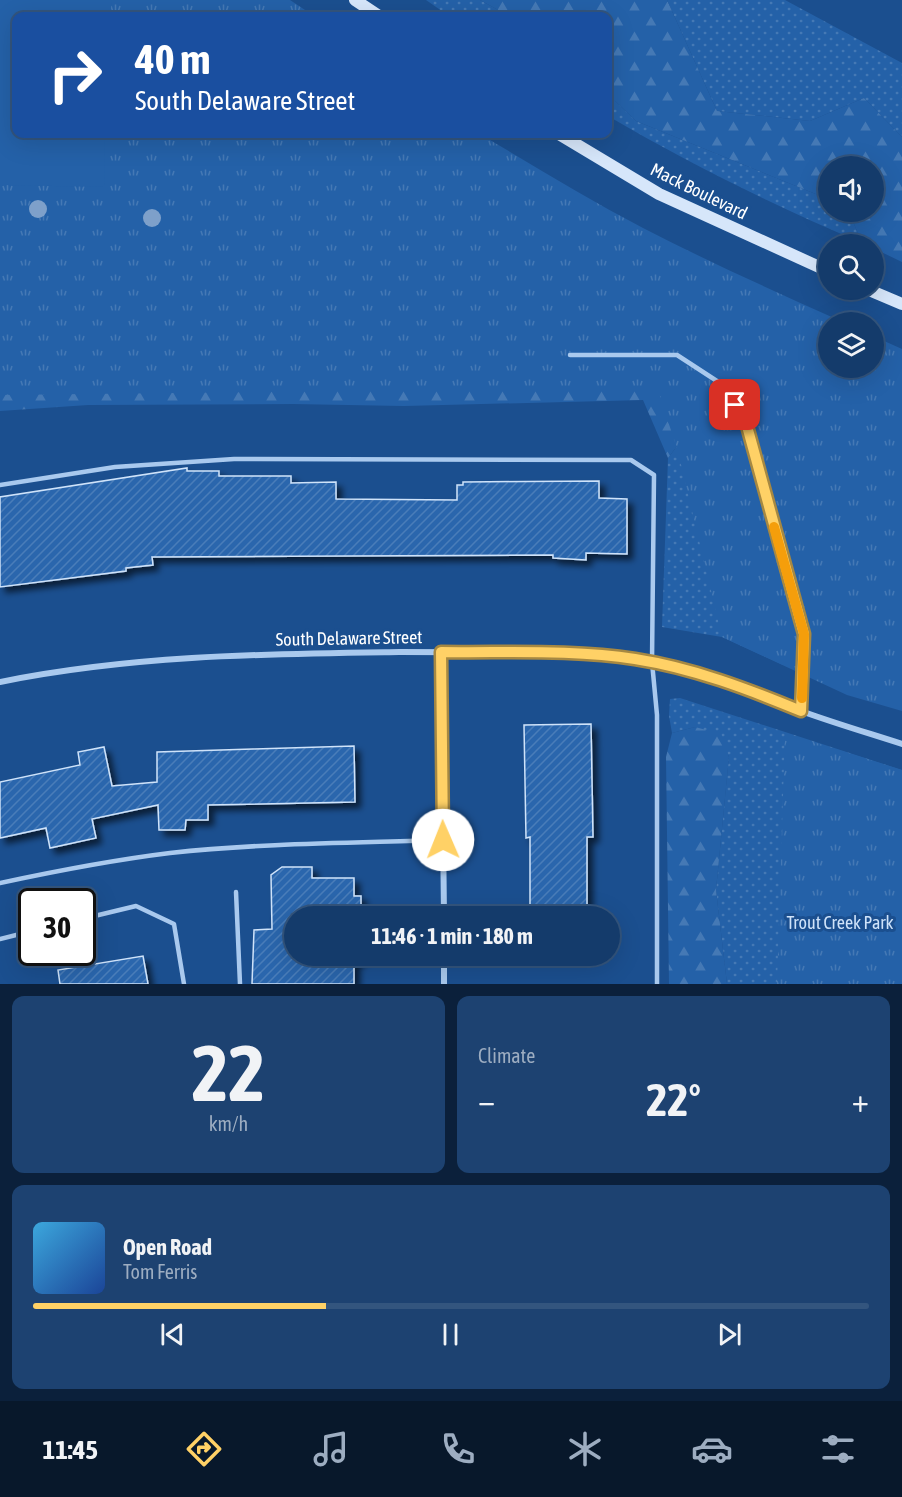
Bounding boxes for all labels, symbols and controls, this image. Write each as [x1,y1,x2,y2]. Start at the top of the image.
text: 40 m [135,35,210,83]
icon: right [36,36,114,114]
text: South Delaware Street [135,85,355,116]
map controls [818,156,884,378]
button: sound [818,156,884,222]
street label: Mack Boulevard [647,159,751,223]
button: search [818,234,884,300]
button: layers [818,312,884,378]
pin [709,379,760,430]
icon: arrive [718,388,751,421]
street label: South Delaware Street [275,626,423,650]
position arrow [411,808,475,872]
speed limit sign: 30 [18,888,96,966]
park label: Trout Creek Park [786,912,894,933]
text: 11:46 · 1 min · 180 m [371,923,533,949]
text: 22 [192,1028,265,1118]
text: Climate [478,1044,535,1067]
text: 22° [646,1074,701,1126]
text: − [478,1081,495,1119]
text: + [852,1081,869,1119]
text: km/h [209,1112,248,1135]
text: Open Road [123,1234,212,1260]
text: Tom Ferris [123,1260,197,1283]
icon: previous [156,1318,189,1351]
icon: pause [434,1318,467,1351]
icon: next [713,1318,746,1351]
icon: directions [183,1428,225,1470]
icon: music [310,1428,352,1470]
icon: phone [437,1428,479,1470]
icon: climate [564,1428,606,1470]
icon: car [691,1428,733,1470]
icon: filters [817,1428,859,1470]
text: 11:45 [42,1434,98,1465]

